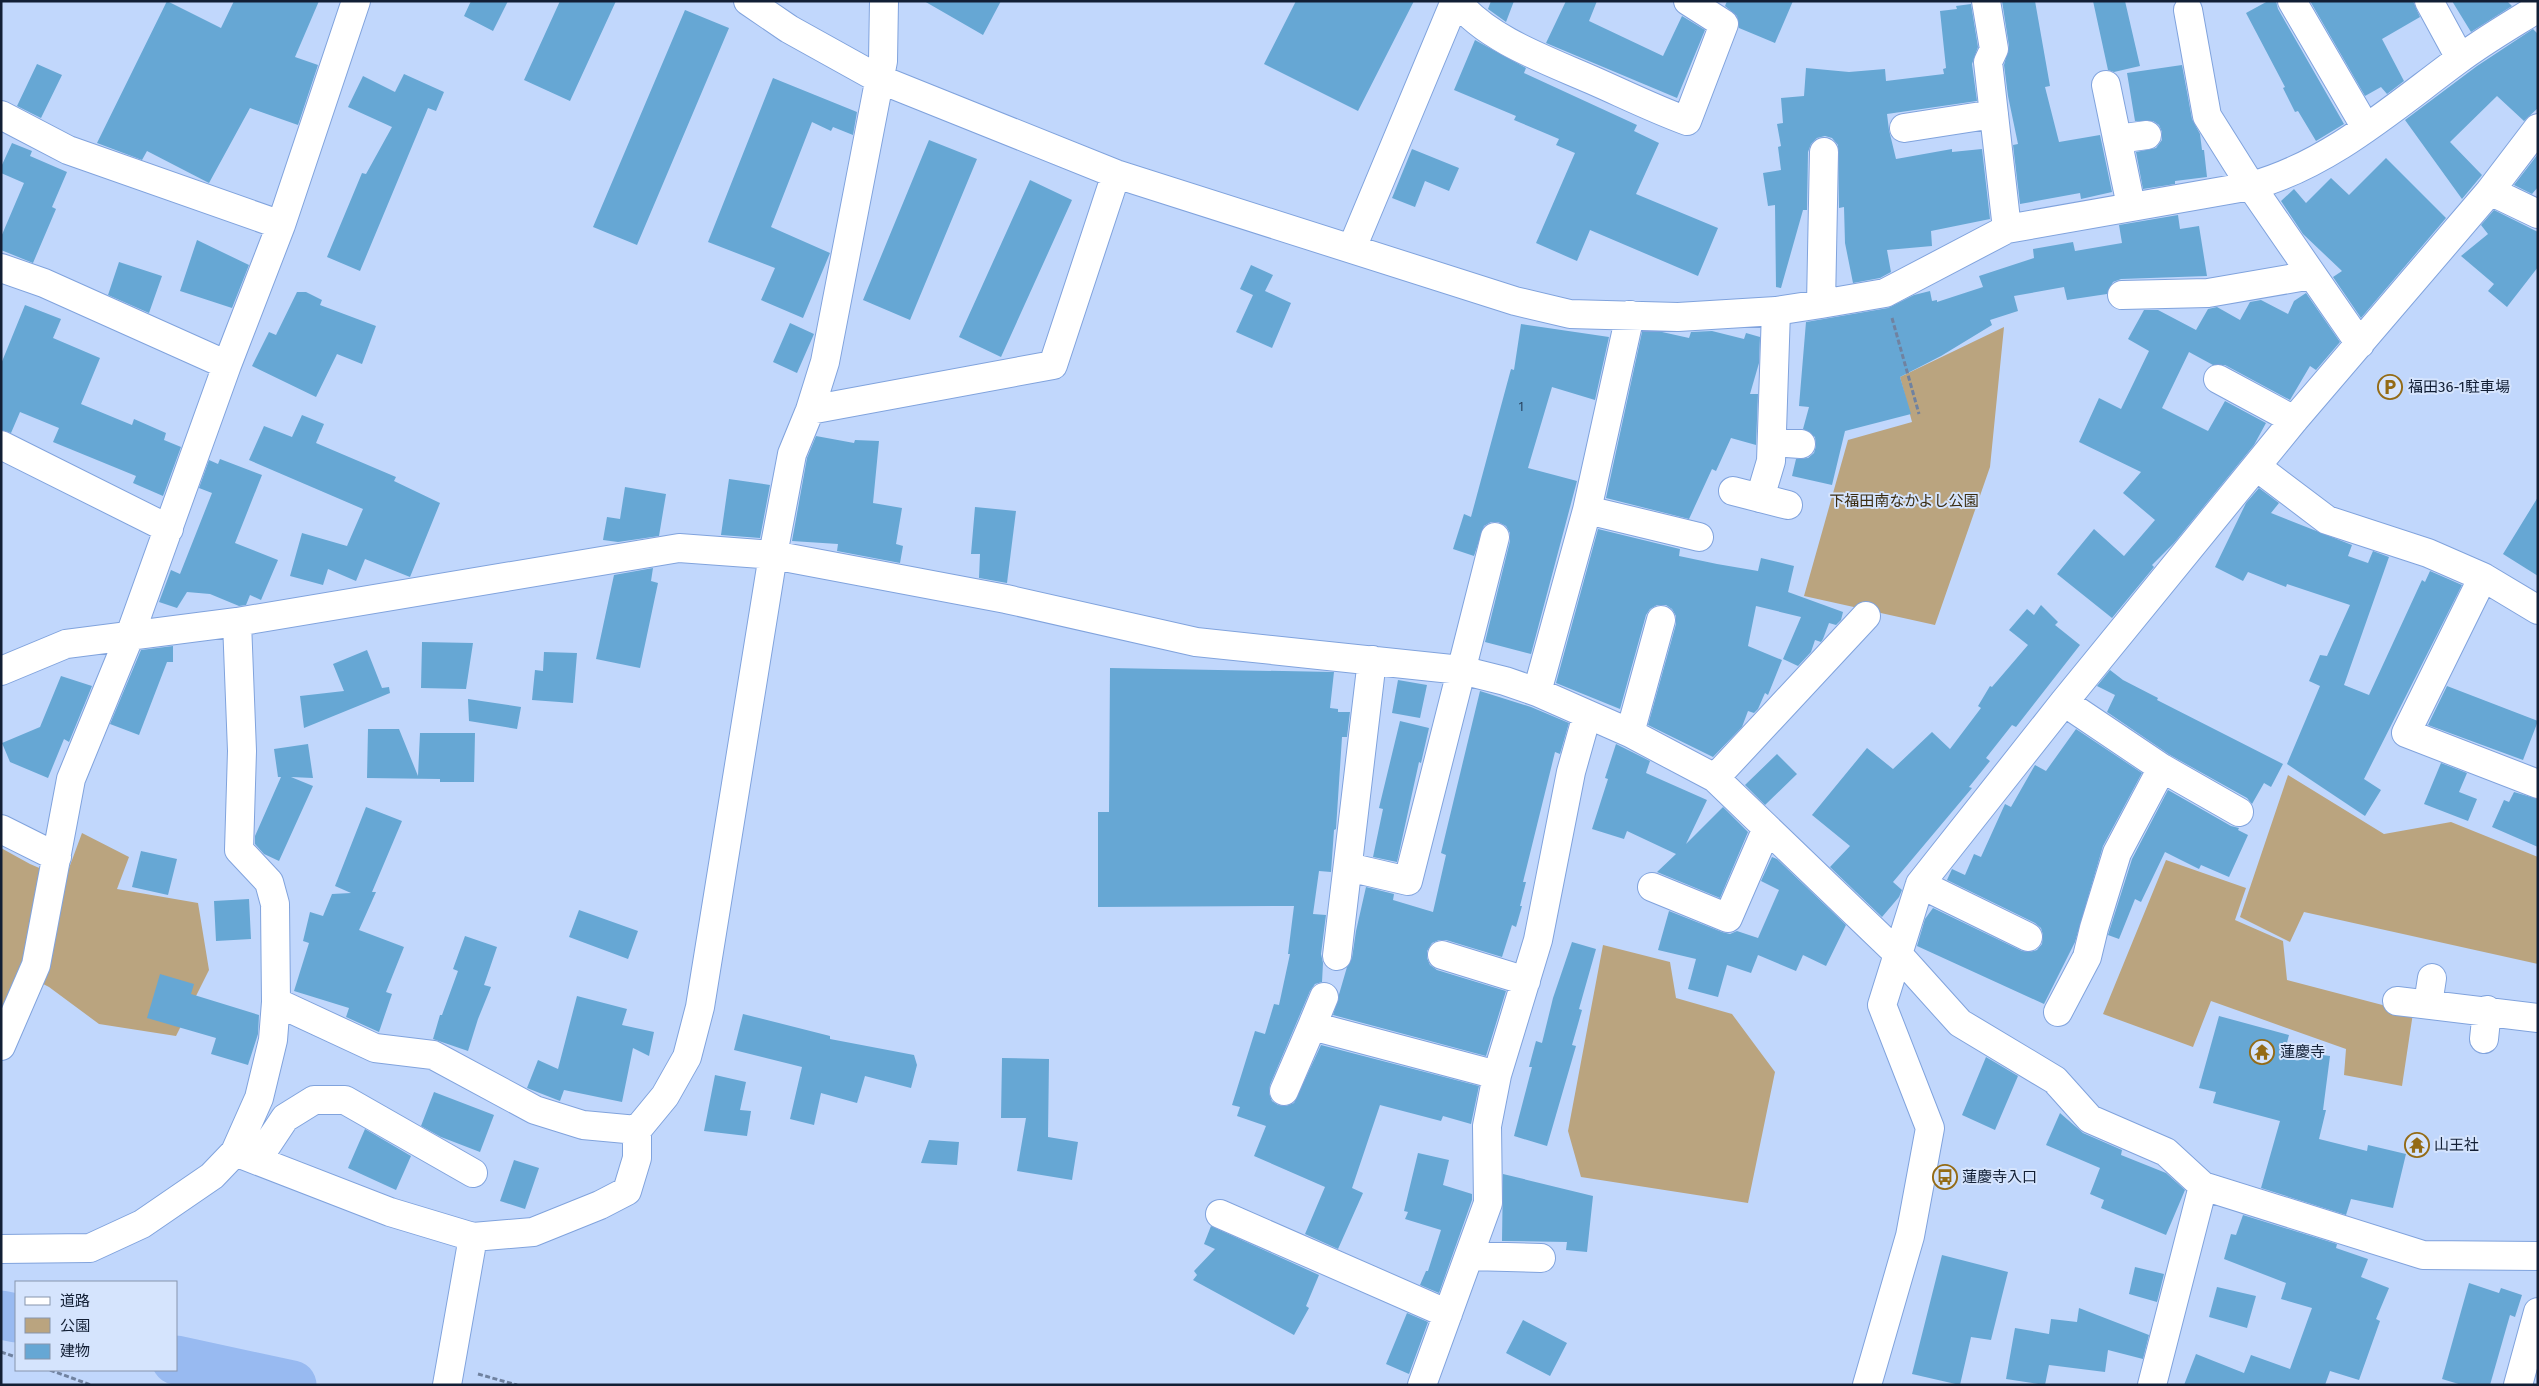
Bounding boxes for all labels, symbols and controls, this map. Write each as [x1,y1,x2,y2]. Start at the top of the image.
parking icon: 福田36-1駐車場 [2377,374,2403,400]
place label: 福田36-1駐車場 [2408,378,2510,396]
house number: 1 [1518,400,1524,414]
park label: 下福田南なかよし公園 [1829,492,1979,510]
temple icon: 蓮慶寺 [2249,1039,2275,1065]
place label: 蓮慶寺 [2280,1043,2325,1061]
temple icon: 山王社 [2404,1132,2430,1158]
place label: 山王社 [2434,1136,2479,1154]
bus stop icon: 蓮慶寺入口 [1932,1164,1958,1190]
place label: 蓮慶寺入口 [1962,1168,2037,1186]
legend [15,1281,178,1371]
text: 道路 [60,1292,90,1310]
text: 公園 [60,1317,90,1335]
text: 建物 [60,1342,90,1360]

